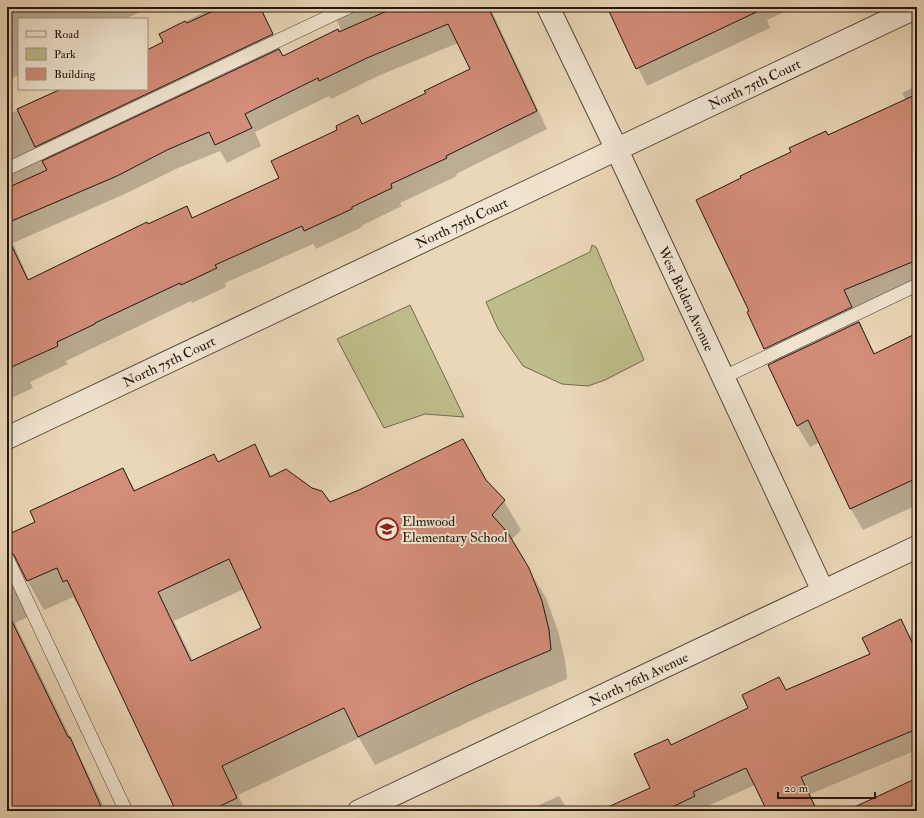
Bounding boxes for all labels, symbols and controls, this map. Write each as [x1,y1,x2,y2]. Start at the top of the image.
legend [18,18,148,90]
text: Road [54,27,79,42]
text: Park [54,47,76,62]
street label: North 75th Court [705,55,804,113]
text: Building [54,67,97,82]
street label: North 75th Court [413,193,511,252]
street label: West Belden Avenue [654,243,718,354]
street label: North 75th Court [120,332,218,391]
place label: Elmwood Elementary School [402,513,508,547]
school or university icon: Elmwood Elementary School [374,516,400,542]
street label: North 76th Avenue [586,648,691,710]
scale bar [778,774,875,800]
text: 20 m [784,781,809,796]

